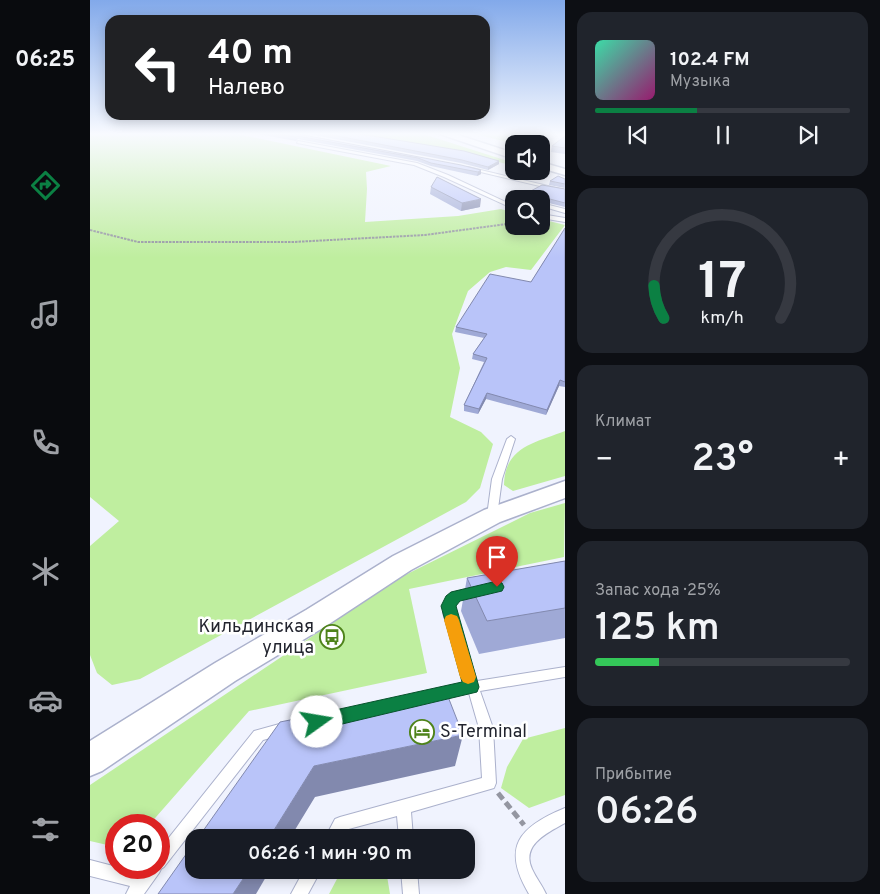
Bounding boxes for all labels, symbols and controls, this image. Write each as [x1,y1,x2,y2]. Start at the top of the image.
text: 40 m [208,32,293,76]
icon: left [125,35,190,100]
text: 06:25 [15,47,75,74]
text: 102.4 FM [670,48,750,72]
text: Музыка [670,72,730,92]
text: Налево [208,75,285,102]
icon: previous [624,121,652,149]
icon: pause [709,121,737,149]
icon: next [794,121,822,149]
map controls [505,135,550,235]
button: sound [505,135,550,180]
icon: directions [28,168,63,203]
button: search [505,190,550,235]
text: 17 [698,251,747,317]
icon: music [28,297,63,332]
text: km/h [701,307,744,330]
text: Климат [595,412,652,432]
icon: phone [28,425,63,460]
text: 23° [692,436,753,485]
text: − [595,443,613,479]
text: + [832,443,850,479]
pin [476,536,518,587]
icon: arrive [483,543,511,571]
icon: climate [28,554,63,589]
text: Запас хода · 25% [595,581,721,601]
text: 125 km [595,605,720,654]
place label: Кильдинская улица [198,616,314,660]
bus stop icon: Кильдинская улица [319,624,345,650]
icon: car [28,683,63,718]
position arrow [290,695,342,747]
hotel icon: S-Terminal [409,719,435,745]
place label: S-Terminal [440,721,527,744]
text: Прибытие [595,765,672,785]
text: 06:26 [595,789,698,838]
icon: filters [28,812,63,847]
speed limit sign: 20 [105,814,170,879]
text: 06:26 · 1 мин · 90 m [248,842,412,866]

